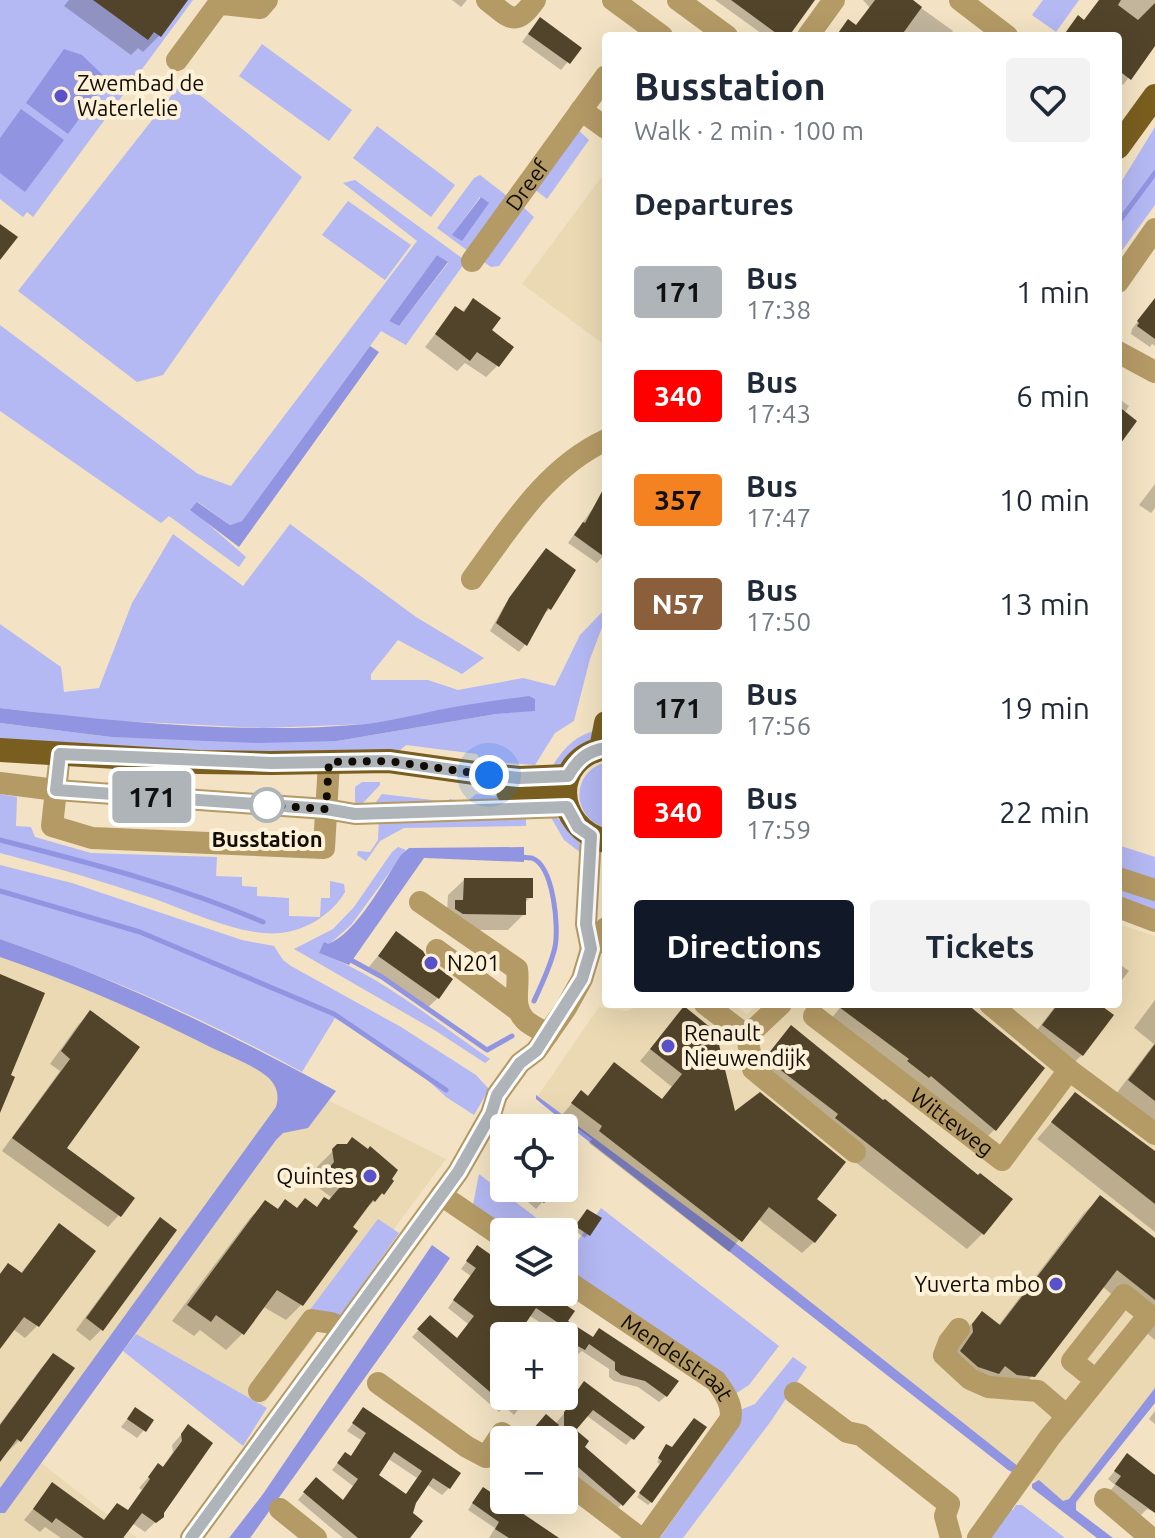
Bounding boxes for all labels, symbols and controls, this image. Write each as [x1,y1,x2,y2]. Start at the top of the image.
button: heart [1006,58,1090,142]
text: Busstation [634,65,826,107]
place label: Zwembad de Waterlelie [77,70,204,120]
marker: Zwembad de Waterlelie [52,87,70,105]
text: Walk · 2 min · 100 m [634,116,864,145]
street label: Dreef [500,154,554,215]
text: Departures [634,187,794,221]
text: Bus [746,261,798,295]
text: 1 min [1016,275,1090,309]
text: 171 [654,276,702,307]
text: 17:38 [746,295,811,324]
text: Bus [746,365,798,399]
text: 6 min [1016,379,1090,413]
text: 340 [654,380,702,411]
text: 17:43 [746,399,811,428]
text: Bus [746,469,798,503]
text: 10 min [999,483,1090,517]
text: 357 [654,484,702,515]
text: 17:47 [746,503,811,532]
text: Bus [746,573,798,607]
text: 13 min [999,587,1090,621]
text: N57 [652,588,704,619]
text: 17:50 [746,607,811,636]
text: Bus [746,677,798,711]
text: 19 min [999,691,1090,725]
text: 171 [654,692,702,723]
text: 17:56 [746,711,811,740]
your location [469,755,509,795]
line badge: 171 [106,771,198,823]
text: 171 [128,781,176,812]
text: Bus [746,781,798,815]
marker: Busstation [250,788,284,822]
text: 22 min [999,795,1090,829]
text: 340 [654,796,702,827]
text: 17:59 [746,815,811,844]
place label: Busstation [211,826,323,851]
button: Directions [634,900,854,992]
button: Tickets [870,900,1090,992]
place label: N201 [447,950,500,975]
marker: N201 [422,954,440,972]
place label: Renault Nieuwendijk [684,1020,806,1070]
marker: Renault Nieuwendijk [659,1037,677,1055]
street label: Witteweg [906,1082,999,1161]
map controls [490,1114,578,1514]
button: locate [490,1114,578,1202]
place label: Quintes [276,1163,354,1188]
marker: Quintes [361,1167,379,1185]
button: layers [490,1218,578,1306]
place label: Yuverta mbo [914,1271,1040,1296]
marker: Yuverta mbo [1047,1275,1065,1293]
street label: Mendelstraat [617,1308,739,1405]
button: + [490,1322,578,1410]
button: − [490,1426,578,1514]

